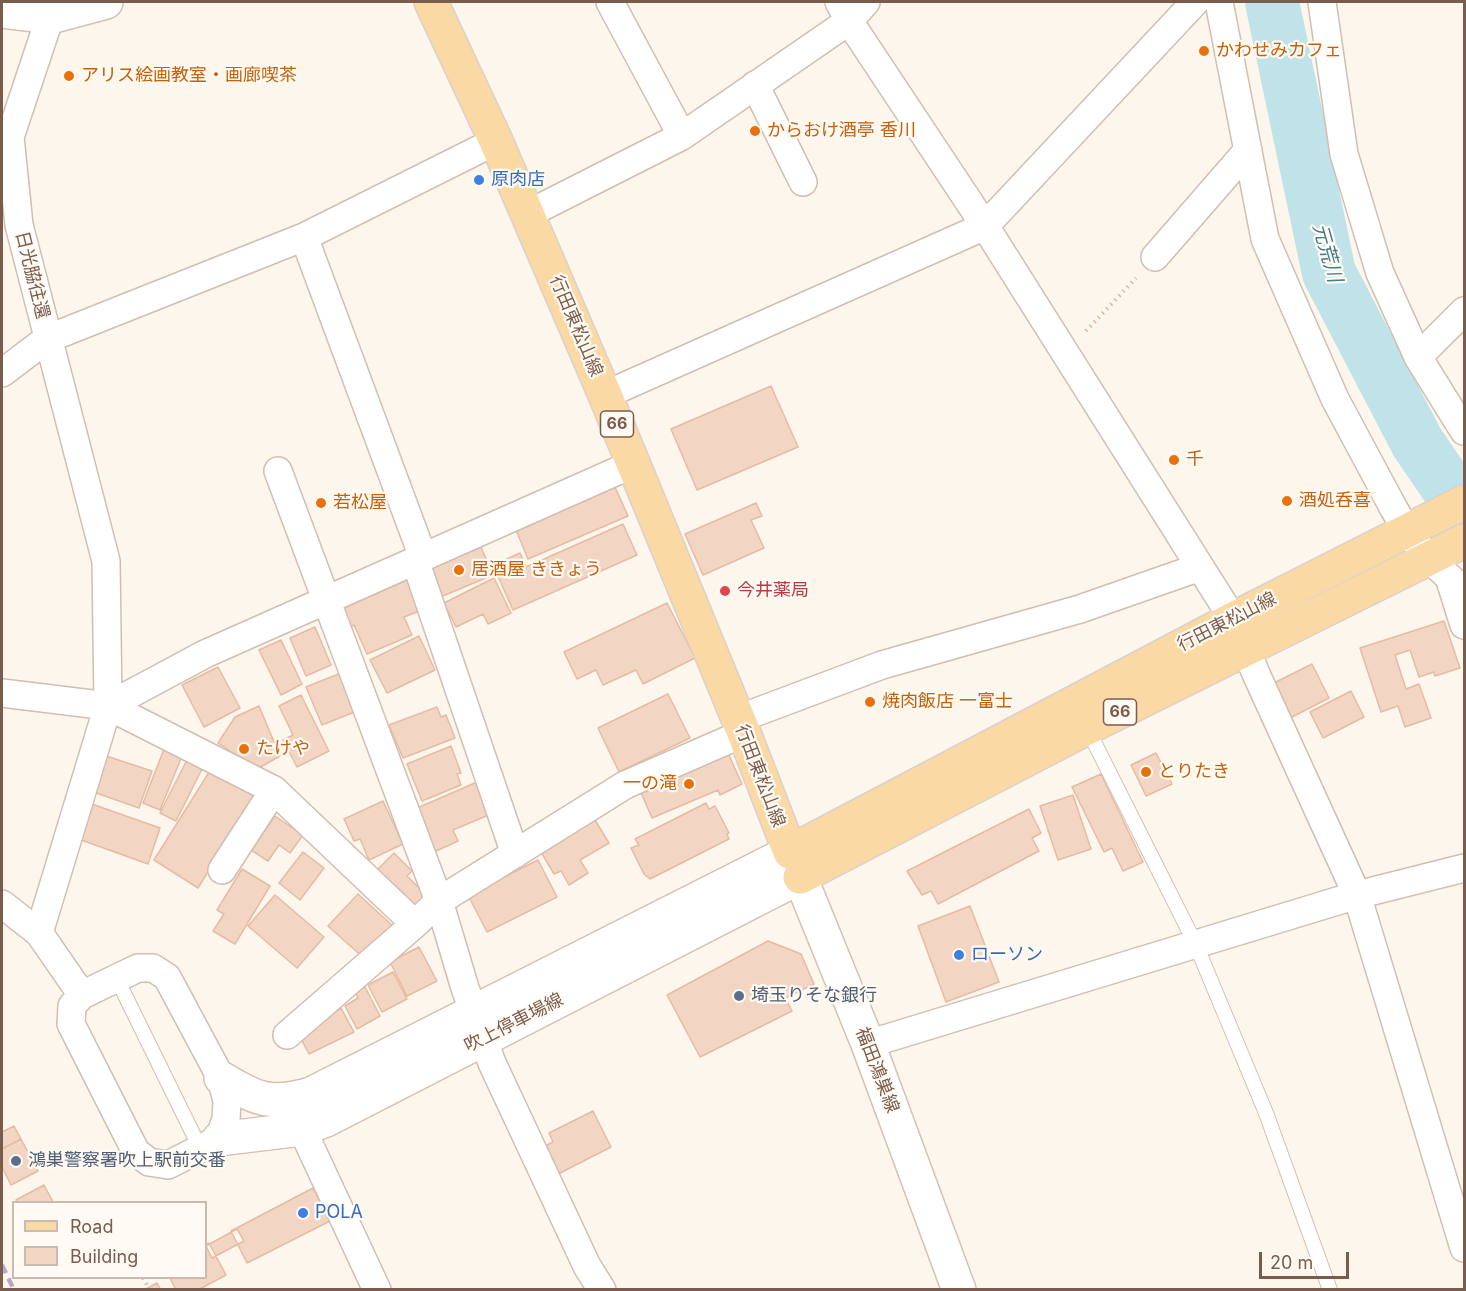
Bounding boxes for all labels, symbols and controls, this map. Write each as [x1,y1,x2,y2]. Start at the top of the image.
place label: かわせみカフェ [1216,40,1342,62]
marker: かわせみカフェ [1197,44,1211,58]
place label: アリス絵画教室・画廊喫茶 [81,65,297,87]
marker: アリス絵画教室・画廊喫茶 [62,69,76,83]
place label: からおけ酒亭 香川 [767,120,916,142]
marker: からおけ酒亭 香川 [748,124,762,138]
place label: 原肉店 [491,169,545,191]
marker: 原肉店 [472,173,486,187]
water label: 元荒川 [1307,221,1347,285]
street label: 日光脇往還 [11,229,53,321]
street label: 行田東松山線 [545,272,607,380]
road number: 66 [600,411,634,437]
place label: 千 [1186,449,1204,471]
marker: 千 [1167,453,1181,467]
place label: 酒処呑喜 [1299,490,1371,512]
place label: 若松屋 [333,492,387,514]
marker: 酒処呑喜 [1280,494,1294,508]
marker: 若松屋 [314,496,328,510]
place label: 居酒屋 ききょう [471,559,602,581]
marker: 居酒屋 ききょう [452,563,466,577]
place label: 今井薬局 [737,580,809,602]
marker: 今井薬局 [718,584,732,598]
street label: 行田東松山線 [1174,588,1280,656]
place label: 焼肉飯店 一富士 [882,691,1013,713]
marker: 焼肉飯店 一富士 [863,695,877,709]
road number: 66 [1104,699,1136,725]
street label: 行田東松山線 [731,722,789,830]
place label: たけや [256,738,310,760]
marker: たけや [237,742,251,756]
place label: とりたき [1158,761,1230,783]
marker: とりたき [1139,765,1153,779]
place label: 一の滝 [623,773,677,795]
marker: 一の滝 [682,777,696,791]
place label: ローソン [971,944,1043,966]
marker: ローソン [952,948,966,962]
place label: 埼玉りそな銀行 [751,985,877,1007]
street label: 吹上停車場線 [461,989,567,1057]
marker: 埼玉りそな銀行 [732,989,746,1003]
street label: 福田鴻巣線 [851,1024,903,1116]
place label: 鴻巣警察署吹上駅前交番 [28,1150,226,1172]
marker: 鴻巣警察署吹上駅前交番 [9,1154,23,1168]
legend [12,1201,207,1279]
place label: POLA [315,1202,363,1224]
marker: POLA [296,1206,310,1220]
text: Road [70,1216,113,1237]
scale bar [1262,1240,1352,1278]
text: Building [70,1246,138,1267]
text: 20 m [1270,1252,1313,1273]

